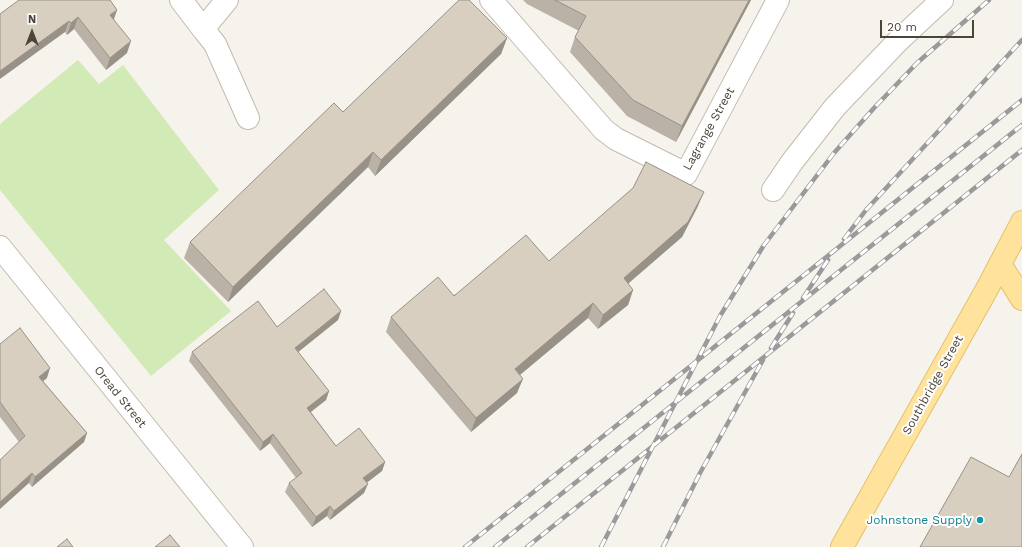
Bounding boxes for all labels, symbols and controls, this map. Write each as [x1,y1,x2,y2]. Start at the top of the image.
north arrow [12,12,52,52]
scale bar [882,12,976,38]
text: N [28,13,36,26]
text: 20 m [887,20,917,34]
street label: Lagrange Street [680,85,738,173]
street label: Southbridge Street [900,333,966,437]
street label: Oread Street [91,363,149,431]
place label: Johnstone Supply [867,513,972,527]
marker: Johnstone Supply [975,515,985,525]

